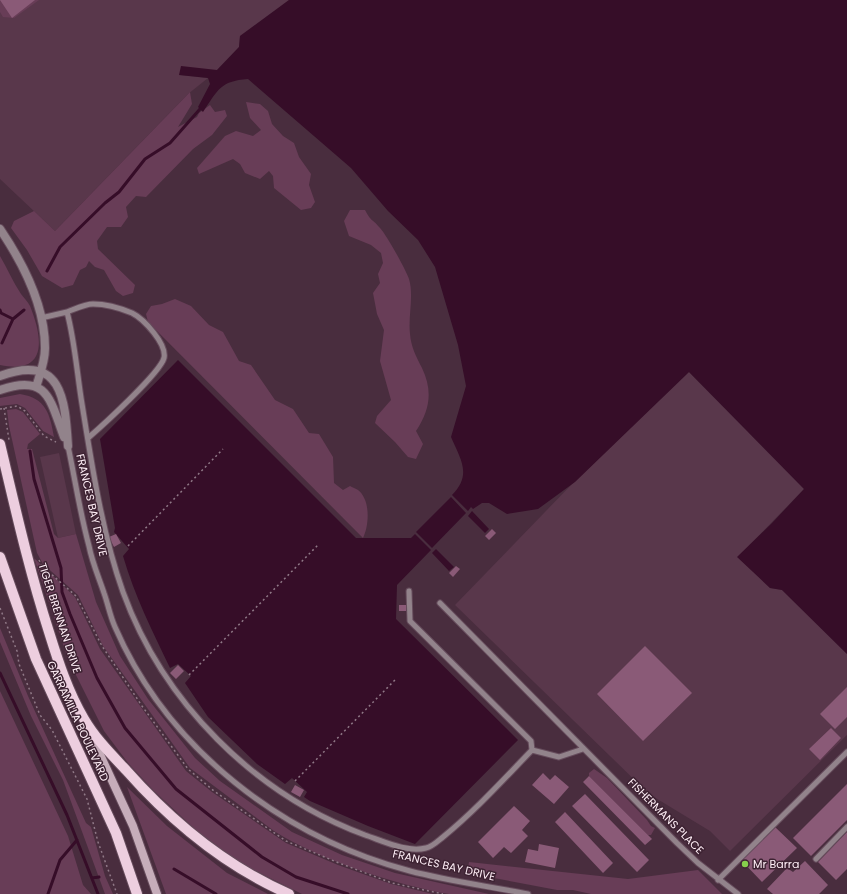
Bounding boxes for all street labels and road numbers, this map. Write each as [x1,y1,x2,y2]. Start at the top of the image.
street label: FRANCES BAY DRIVE [72,452,112,558]
street label: TIGER BRENNAN DRIVE [35,561,85,675]
street label: GARRAMILLA BOULEVARD [43,658,113,784]
street label: FISHERMANS PLACE [625,775,707,857]
street label: FRANCES BAY DRIVE [391,845,497,885]

